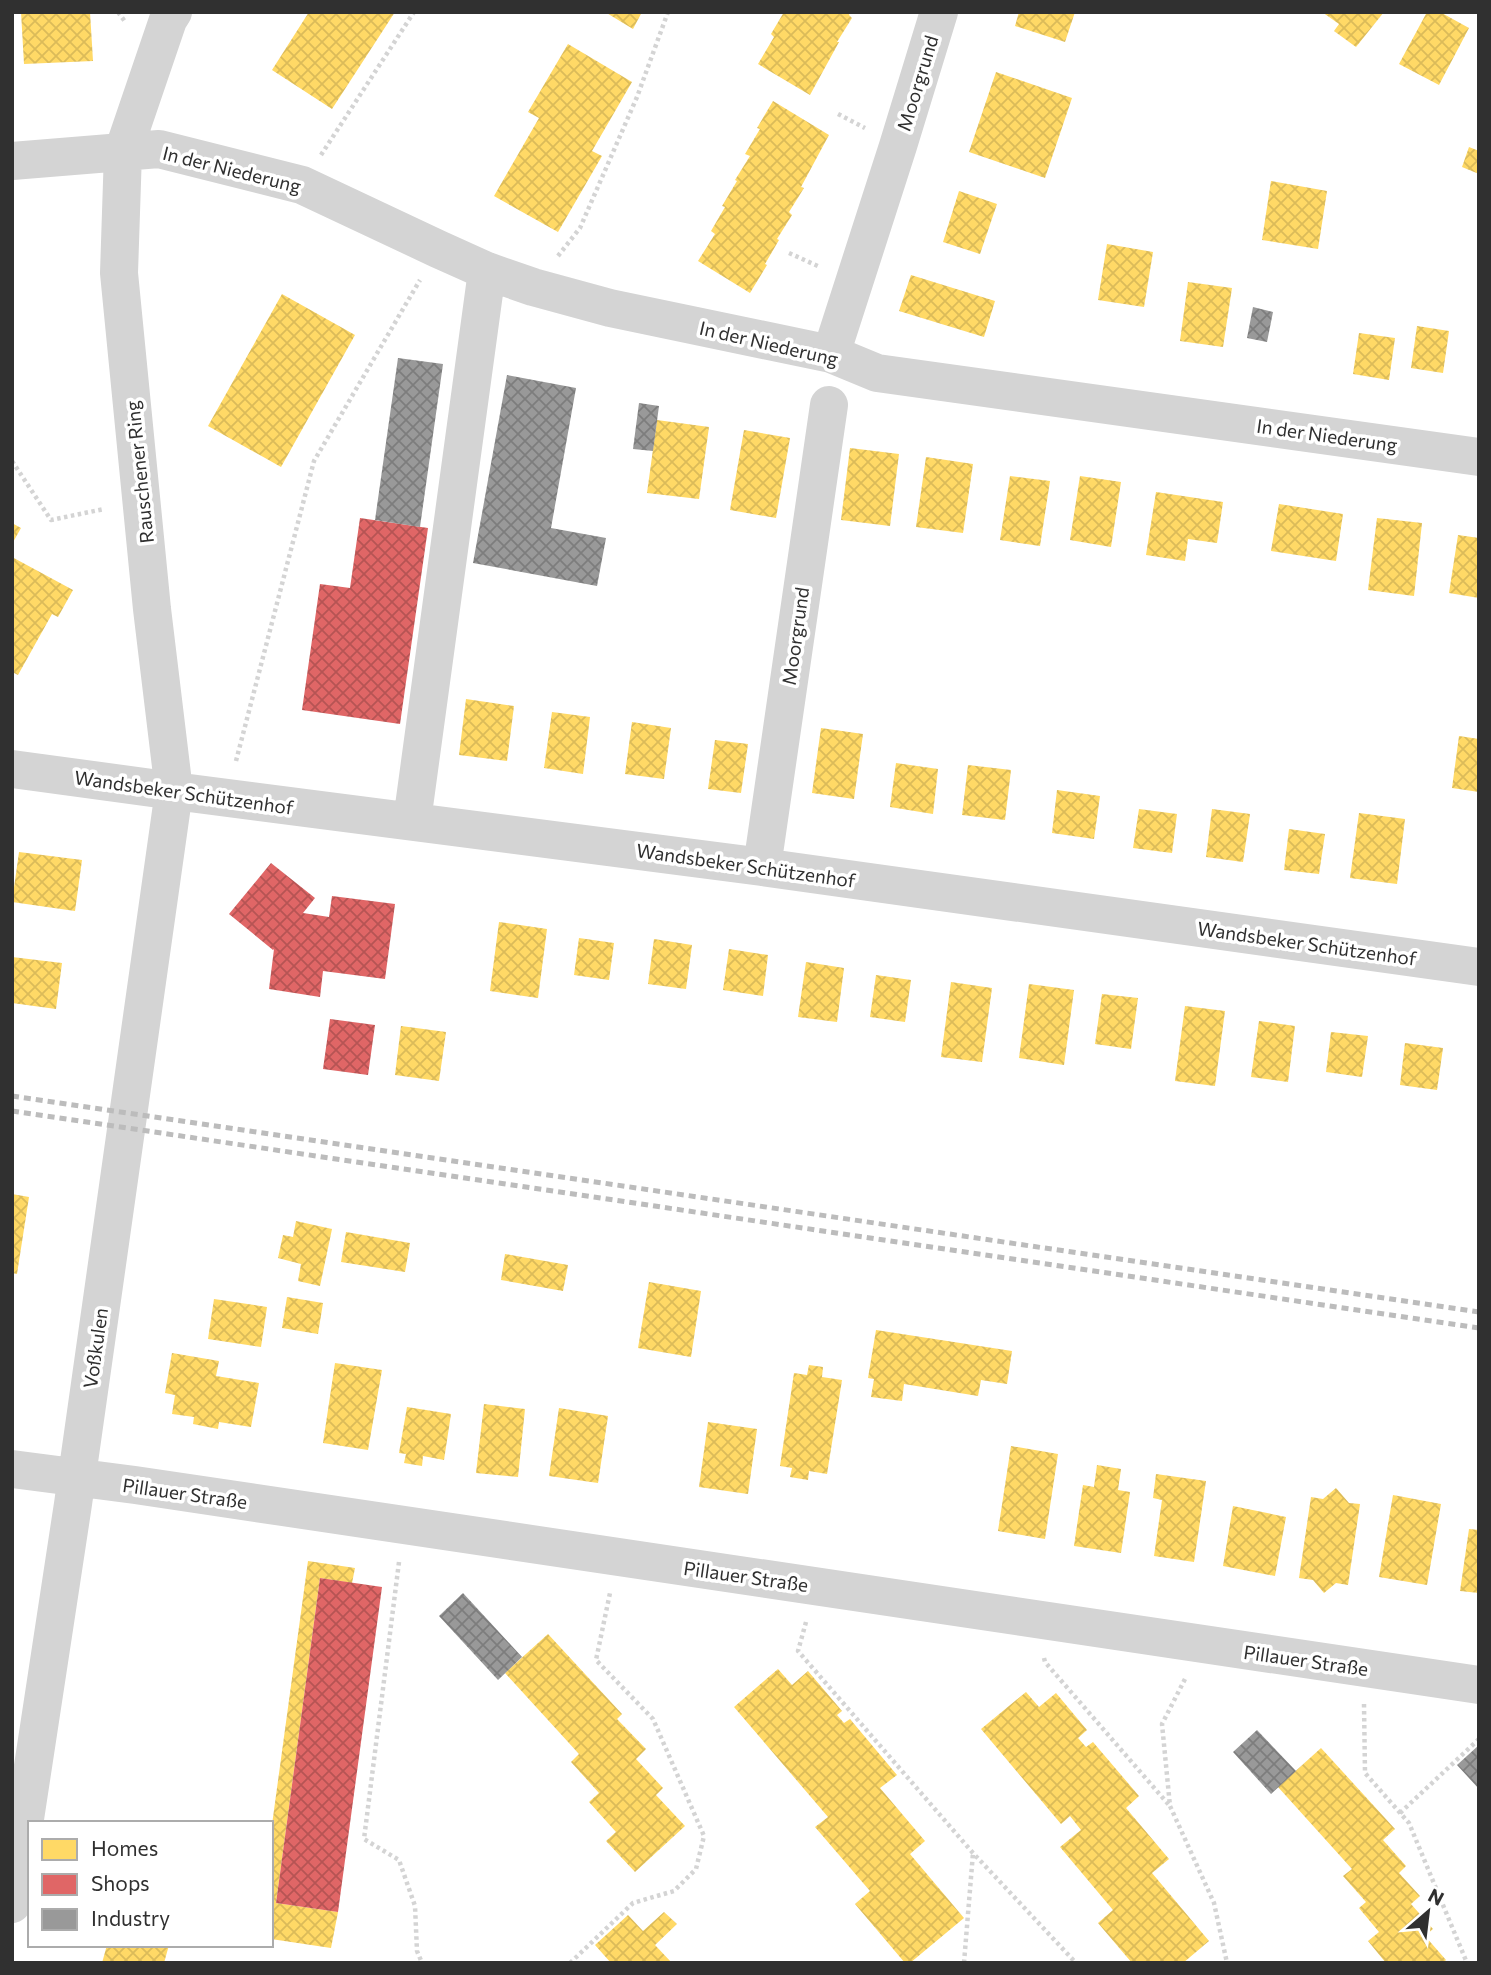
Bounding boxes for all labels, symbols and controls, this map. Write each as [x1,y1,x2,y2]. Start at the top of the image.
street label: Moorgrund [892,32,942,134]
street label: In der Niederung [160,141,304,197]
street label: In der Niederung [697,316,841,370]
street label: Rauschener Ring [120,400,158,544]
street label: In der Niederung [1255,414,1399,456]
street label: Moorgrund [777,585,813,687]
street label: Wandsbeker Schützenhof [73,765,295,819]
street label: Wandsbeker Schützenhof [635,838,857,892]
street label: Wandsbeker Schützenhof [1196,916,1418,970]
street label: Voßkulen [78,1306,112,1390]
street label: Pillauer Straße [121,1473,249,1513]
street label: Pillauer Straße [682,1556,810,1596]
street label: Pillauer Straße [1242,1640,1370,1680]
legend [28,1821,273,1947]
text: Homes [91,1835,158,1860]
text: Shops [91,1870,150,1895]
north arrow [1393,1877,1463,1947]
text: N [1425,1883,1448,1910]
text: Industry [91,1905,170,1930]

